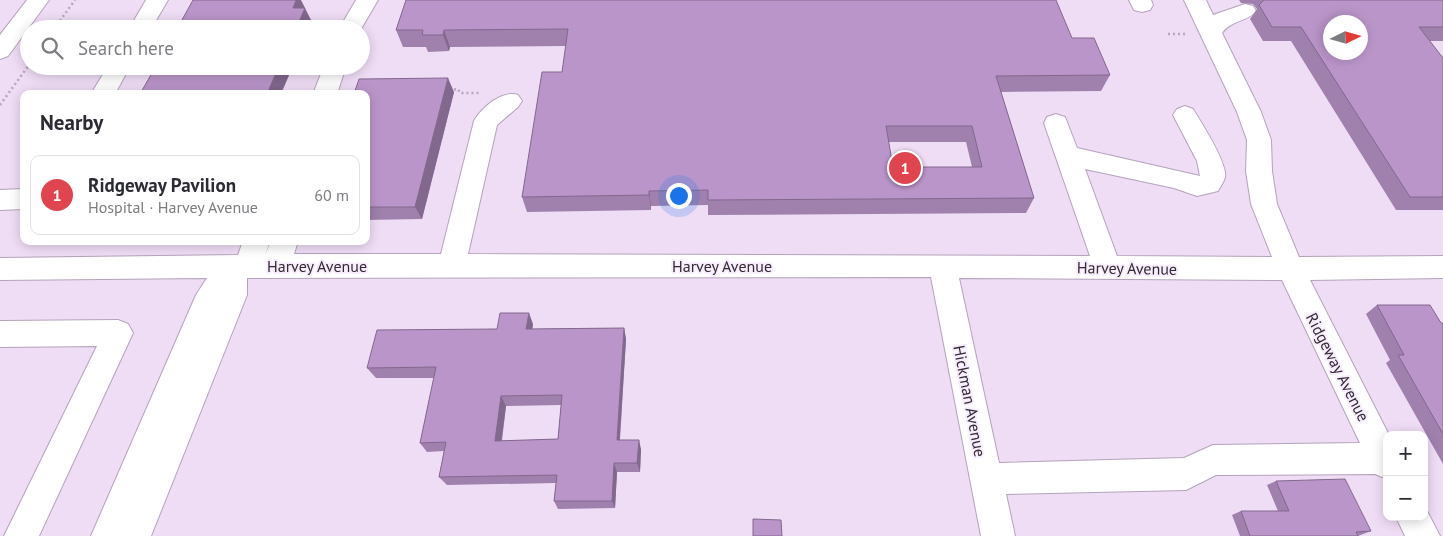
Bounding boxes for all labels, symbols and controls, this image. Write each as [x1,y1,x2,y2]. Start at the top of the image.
north arrow [1323,15,1368,60]
search box [20,20,370,75]
icon: search [38,34,66,62]
text: Search here [78,36,174,60]
text: Nearby [40,109,103,136]
pin: 1 [889,149,921,187]
text: Ridgeway Pavilion [88,173,236,197]
your location [666,183,692,209]
text: 1 [52,185,62,205]
text: 60 m [314,185,349,205]
text: Hospital · Harvey Avenue [88,197,258,217]
street label: Harvey Avenue [267,256,367,276]
street label: Harvey Avenue [672,256,772,276]
street label: Harvey Avenue [1077,257,1177,279]
street label: Ridgeway Avenue [1302,309,1374,425]
street label: Hickman Avenue [949,343,991,459]
map controls [1383,431,1428,521]
button: + [1383,431,1428,476]
button: − [1383,476,1428,521]

